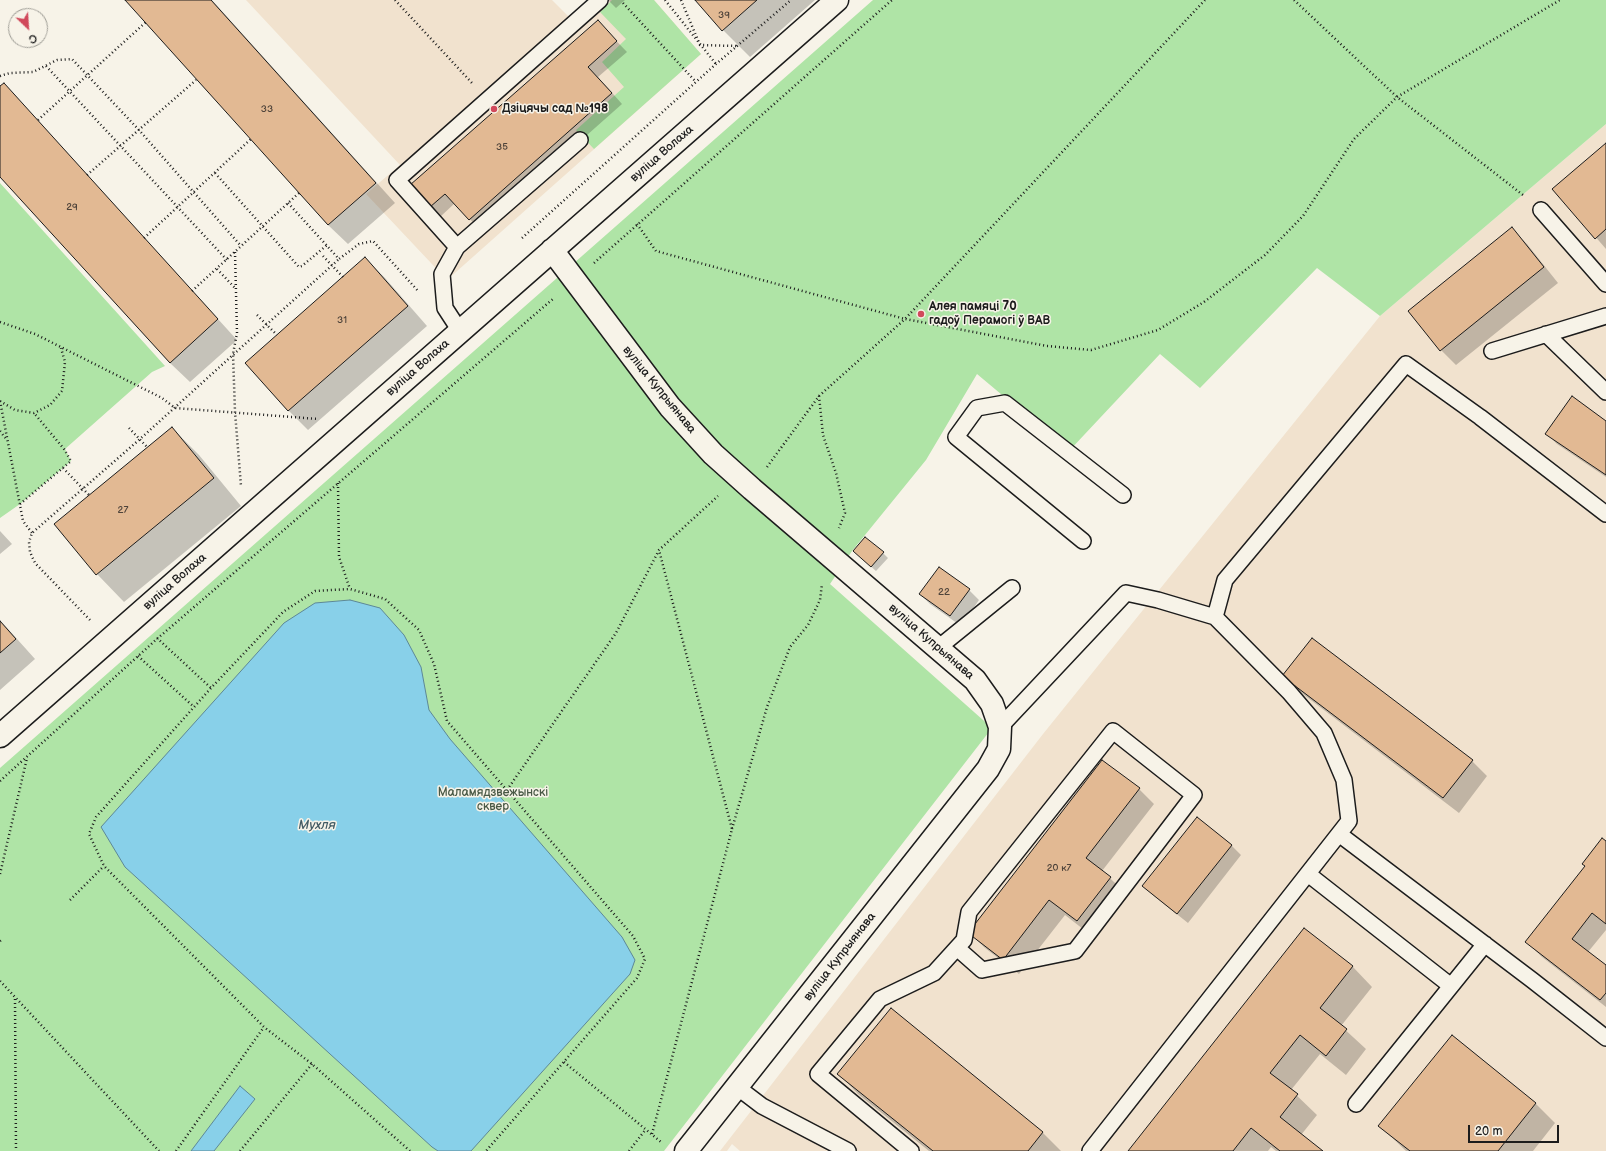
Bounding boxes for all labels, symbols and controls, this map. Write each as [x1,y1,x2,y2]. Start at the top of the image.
north arrow [8,8,48,48]
house number: 39 [718,9,730,21]
text: С [27,31,39,46]
place label: Дзіцячы сад №198 [502,102,608,116]
house number: 33 [261,103,273,115]
marker: Дзіцячы сад №198 [489,104,499,114]
street label: вуліца Волаха [627,123,697,185]
house number: 35 [496,141,508,153]
house number: 29 [66,201,78,213]
place label: Алея памяці 70 гадоў Перамогі ў ВАВ [929,300,1050,328]
marker: Алея памяці 70 гадоў Перамогі ў ВАВ [916,309,926,319]
house number: 31 [337,314,347,326]
street label: вуліца Волаха [383,337,453,399]
street label: вуліца Купрыянава [619,343,699,437]
house number: 27 [118,504,128,516]
street label: вуліца Волаха [140,551,210,613]
house number: 22 [938,586,950,598]
street label: вуліца Купрыянава [885,601,977,683]
park label: Маламядзвежынскі сквер [438,786,548,814]
water label: Мухля [298,818,336,834]
house number: 20 к7 [1047,862,1071,874]
street label: вуліца Купрыянава [801,910,879,1004]
scale bar [1470,1117,1561,1143]
text: 20 m [1475,1124,1502,1139]

